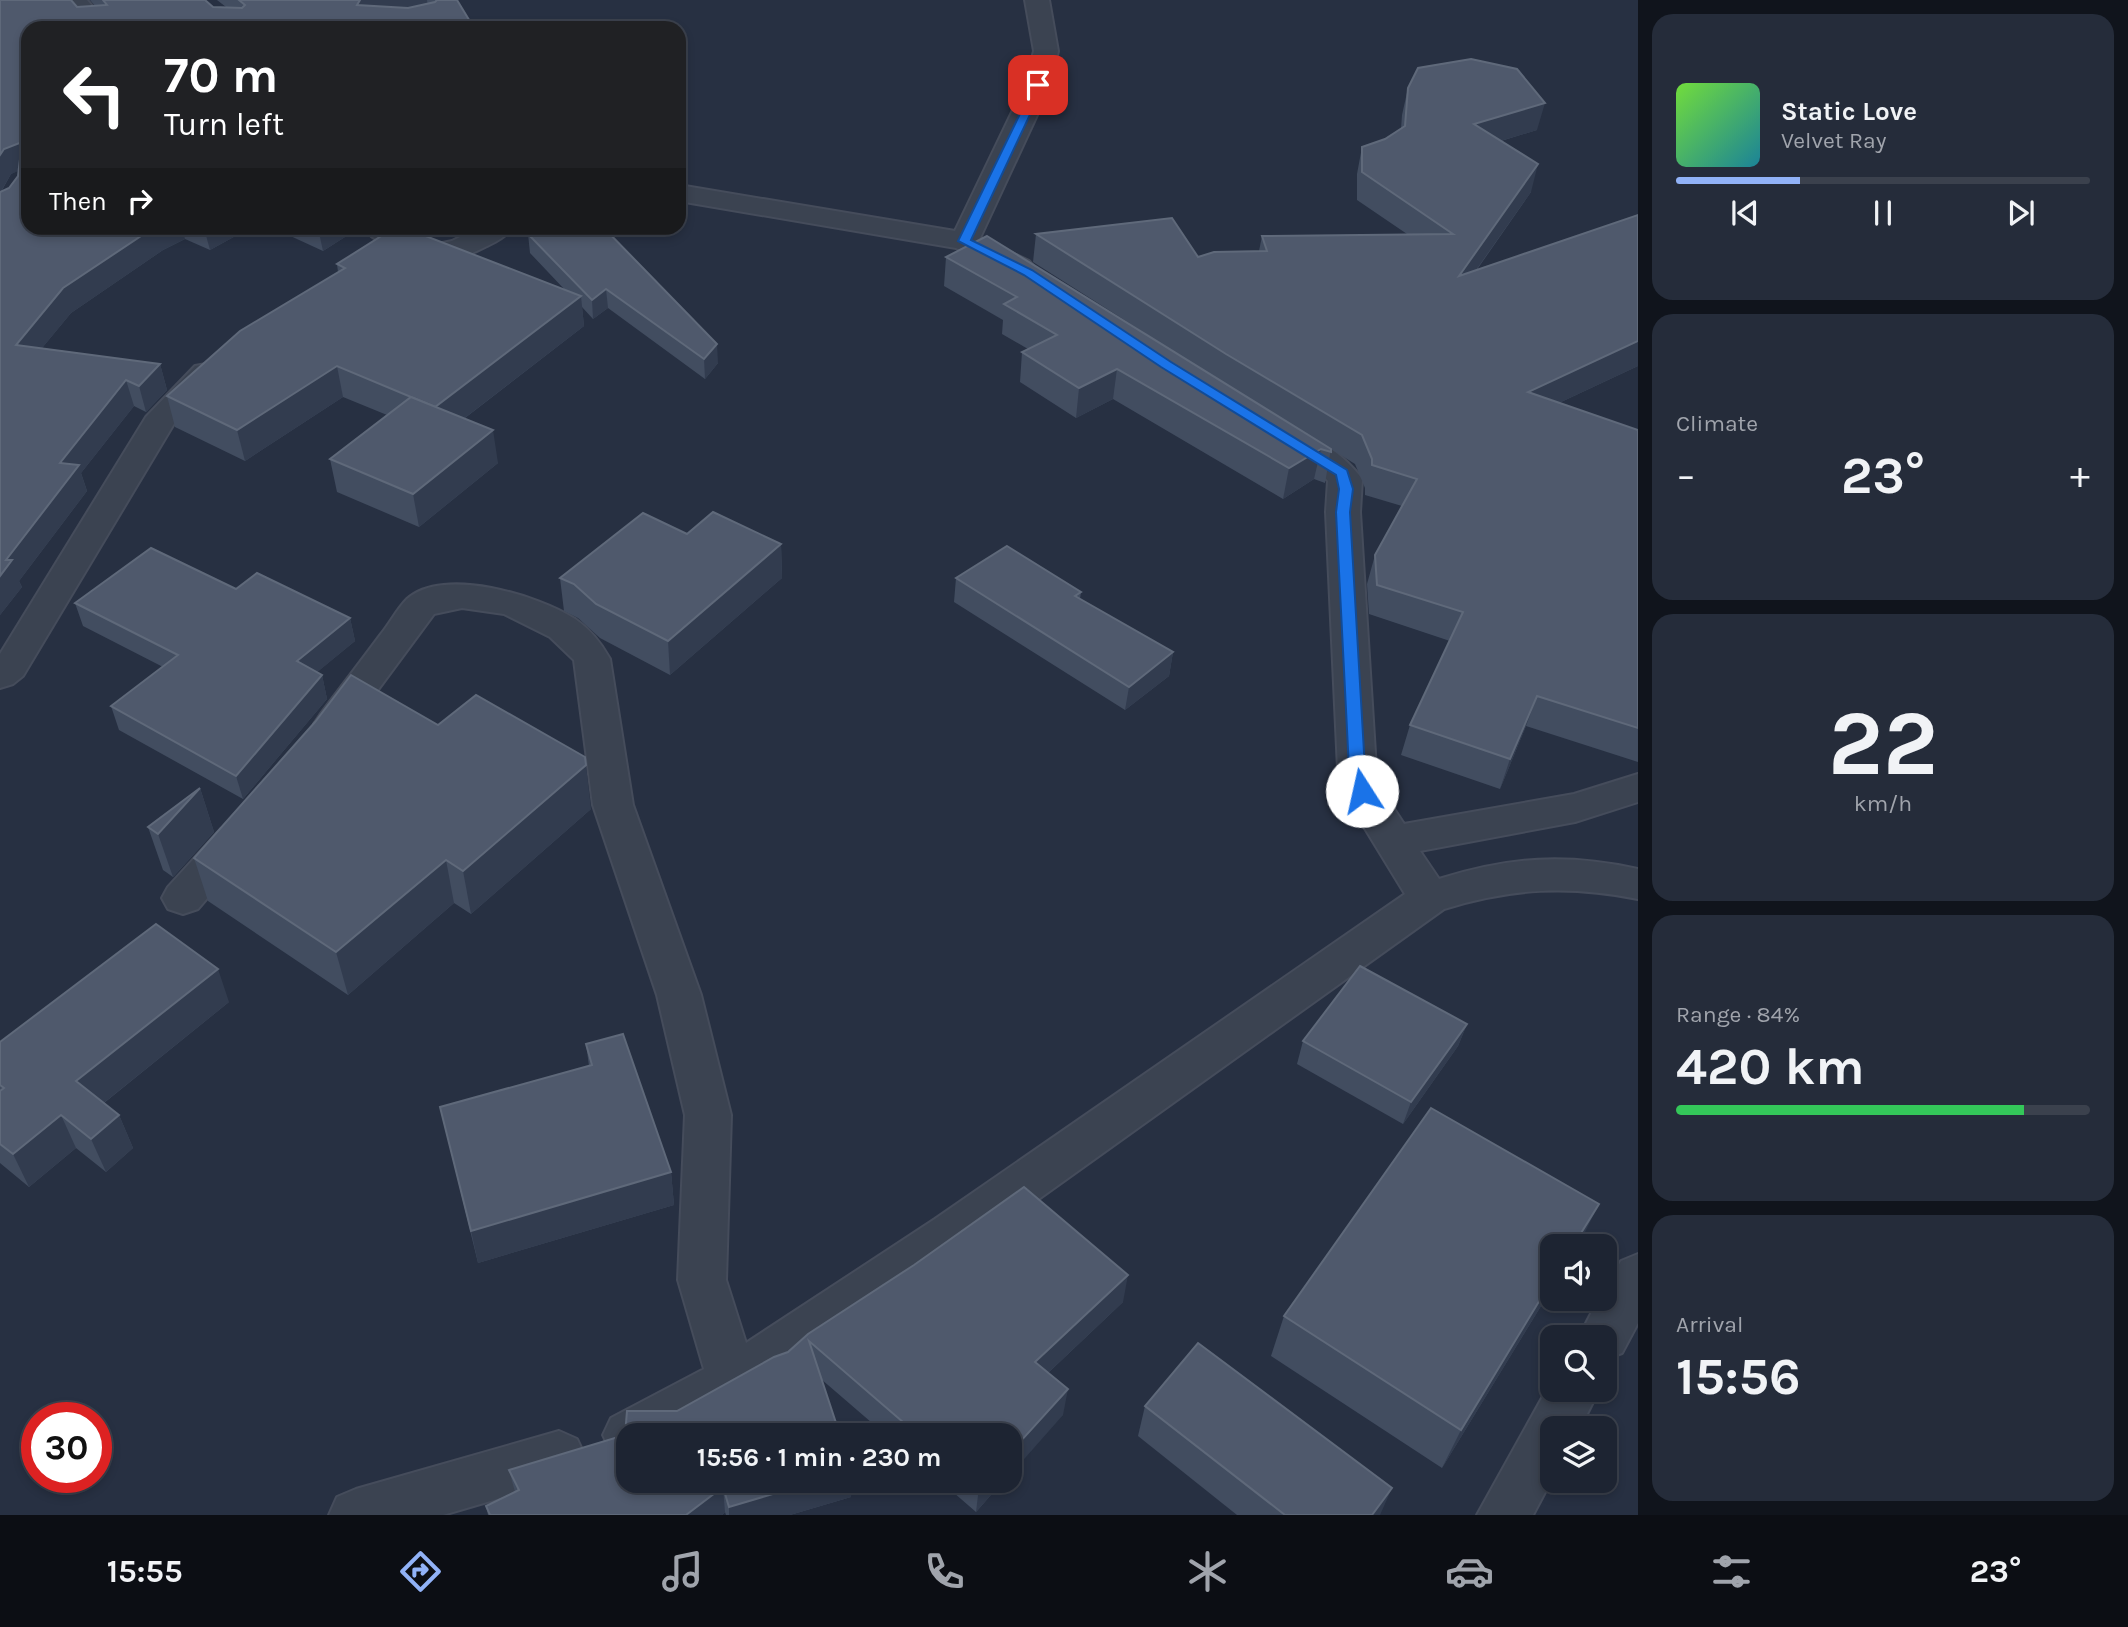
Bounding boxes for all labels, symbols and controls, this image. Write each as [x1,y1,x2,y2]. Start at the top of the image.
text: 70 m [164,47,278,104]
icon: left [49,49,140,140]
pin [1008,55,1068,115]
icon: arrive [1019,66,1057,104]
text: Static Love [1781,96,1917,127]
text: Turn left [164,106,284,143]
text: Velvet Ray [1781,127,1886,154]
icon: right [121,182,159,220]
text: Then [49,186,107,217]
icon: previous [1726,194,1764,232]
icon: pause [1864,194,1902,232]
icon: next [2002,194,2040,232]
text: Climate [1676,410,1758,437]
text: 23° [1841,445,1925,506]
text: − [1676,453,1696,498]
text: + [2070,453,2090,498]
text: 22 [1828,691,1938,797]
position arrow [1325,754,1399,828]
text: km/h [1854,790,1912,817]
text: Range · 84% [1676,1001,1800,1028]
text: 420 km [1676,1036,1865,1097]
map controls [1540,1234,1617,1493]
button: sound [1540,1234,1617,1311]
text: Arrival [1676,1311,1743,1338]
button: search [1540,1325,1617,1402]
text: 15:56 [1676,1346,1801,1407]
speed limit sign: 30 [21,1402,112,1493]
button: layers [1540,1416,1617,1493]
text: 15:56 · 1 min · 230 m [697,1442,941,1473]
icon: directions [396,1547,445,1596]
icon: music [658,1547,707,1596]
icon: phone [920,1547,969,1596]
icon: climate [1183,1547,1232,1596]
icon: car [1445,1547,1494,1596]
icon: filters [1707,1547,1756,1596]
text: 15:55 [107,1553,183,1590]
text: 23° [1970,1553,2021,1590]

